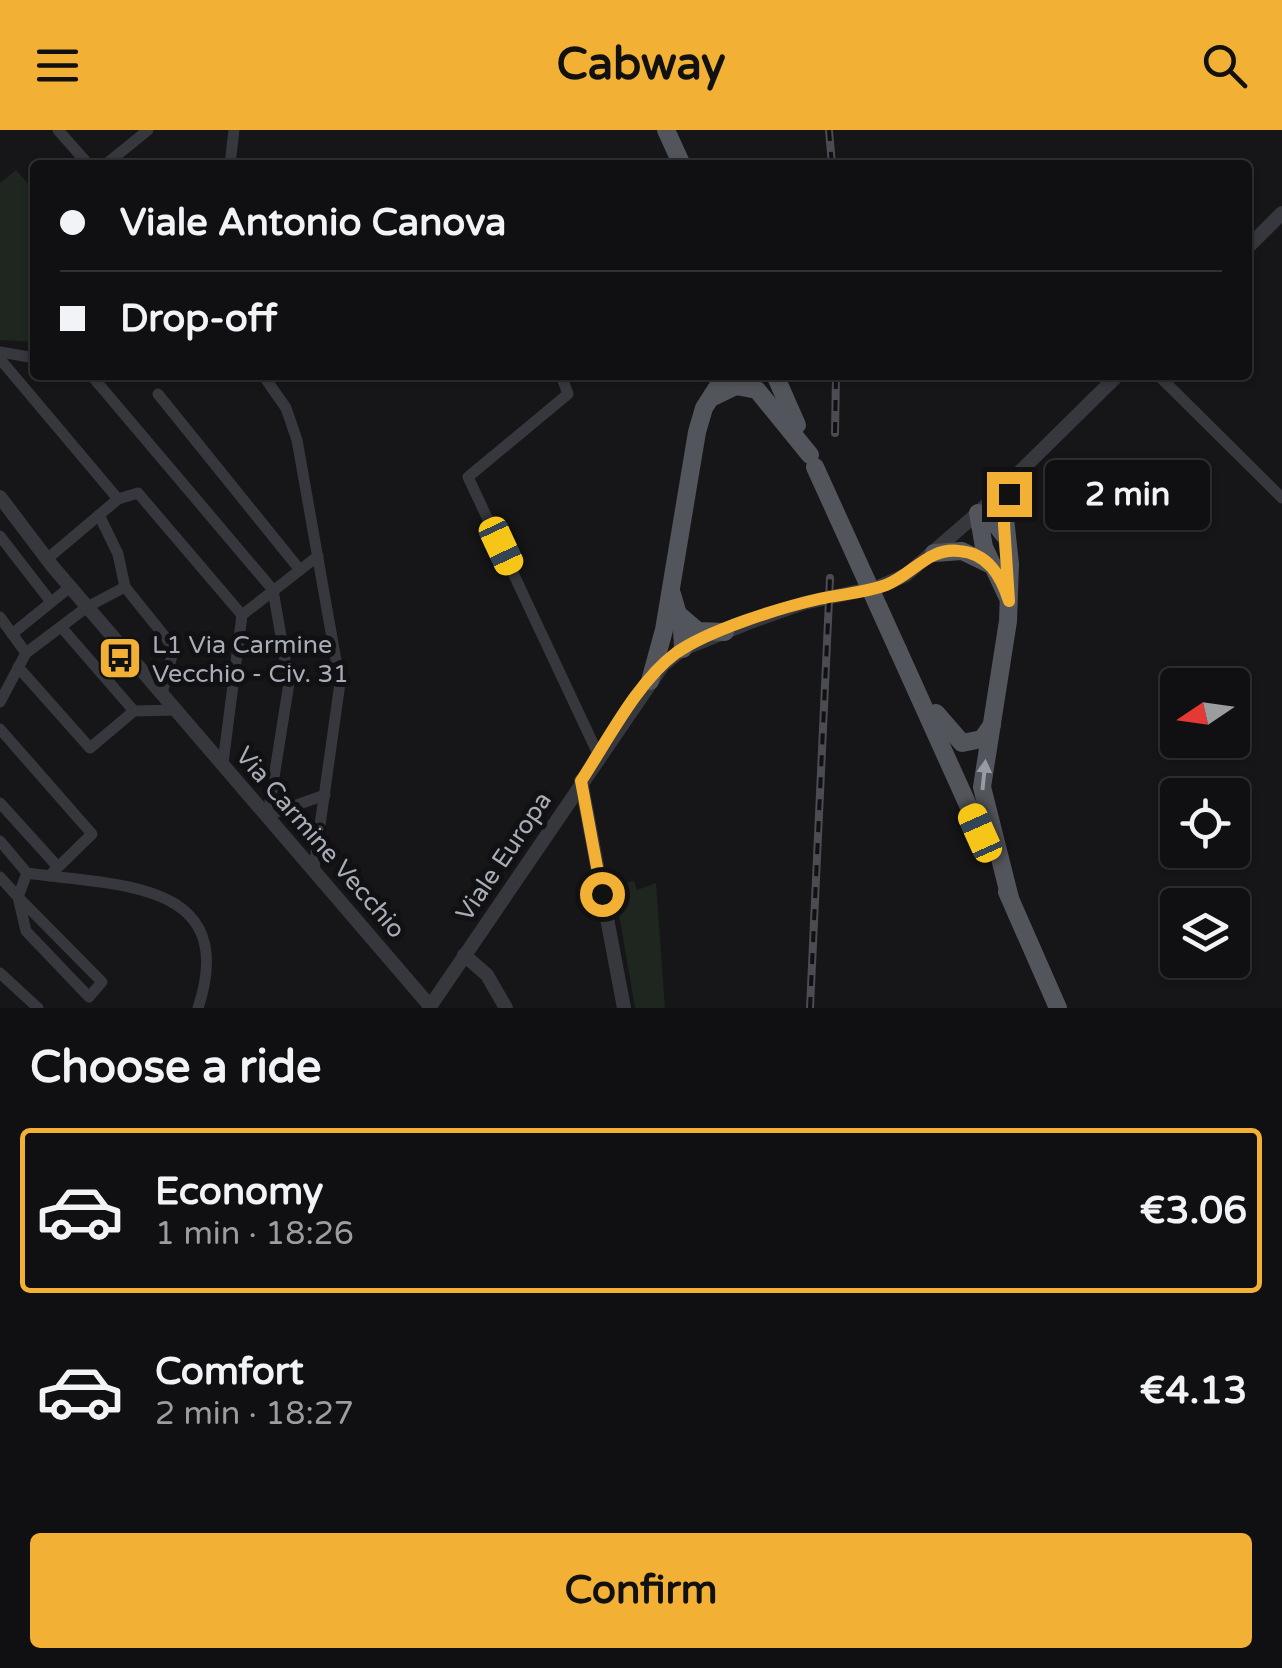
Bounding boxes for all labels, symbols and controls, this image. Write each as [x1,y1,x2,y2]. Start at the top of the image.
icon: menu [30,38,85,93]
text: Cabway [556,38,726,92]
icon: search [1197,38,1252,93]
text: Viale Antonio Canova [120,200,506,246]
text: Drop-off [120,296,277,342]
callout: 2 min [1044,459,1209,529]
route end [987,472,1032,517]
text: 2 min [1085,476,1170,514]
car [475,512,527,580]
place label: L1 Via Carmine Vecchio - Civ. 31 [152,630,349,689]
bus stop icon: L1 Via Carmine Vecchio - Civ. 31 [97,635,143,681]
north arrow [1160,668,1250,758]
map controls [1160,668,1250,978]
street label: Via Carmine Vecchio [229,741,411,944]
one-way arrow [977,759,993,791]
button: locate [1160,778,1250,868]
street label: Viale Europa [450,786,558,927]
car [954,799,1006,867]
route start [580,872,625,917]
button: layers [1160,888,1250,978]
text: Choose a ride [30,1041,321,1095]
icon: car [35,1166,125,1256]
text: Economy [155,1169,323,1215]
text: €3.06 [1140,1188,1247,1234]
text: 1 min · 18:26 [155,1215,354,1253]
icon: car [35,1346,125,1436]
text: Comfort [155,1349,304,1395]
text: €4.13 [1140,1368,1247,1414]
text: 2 min · 18:27 [155,1395,354,1433]
button: Confirm [30,1533,1252,1648]

